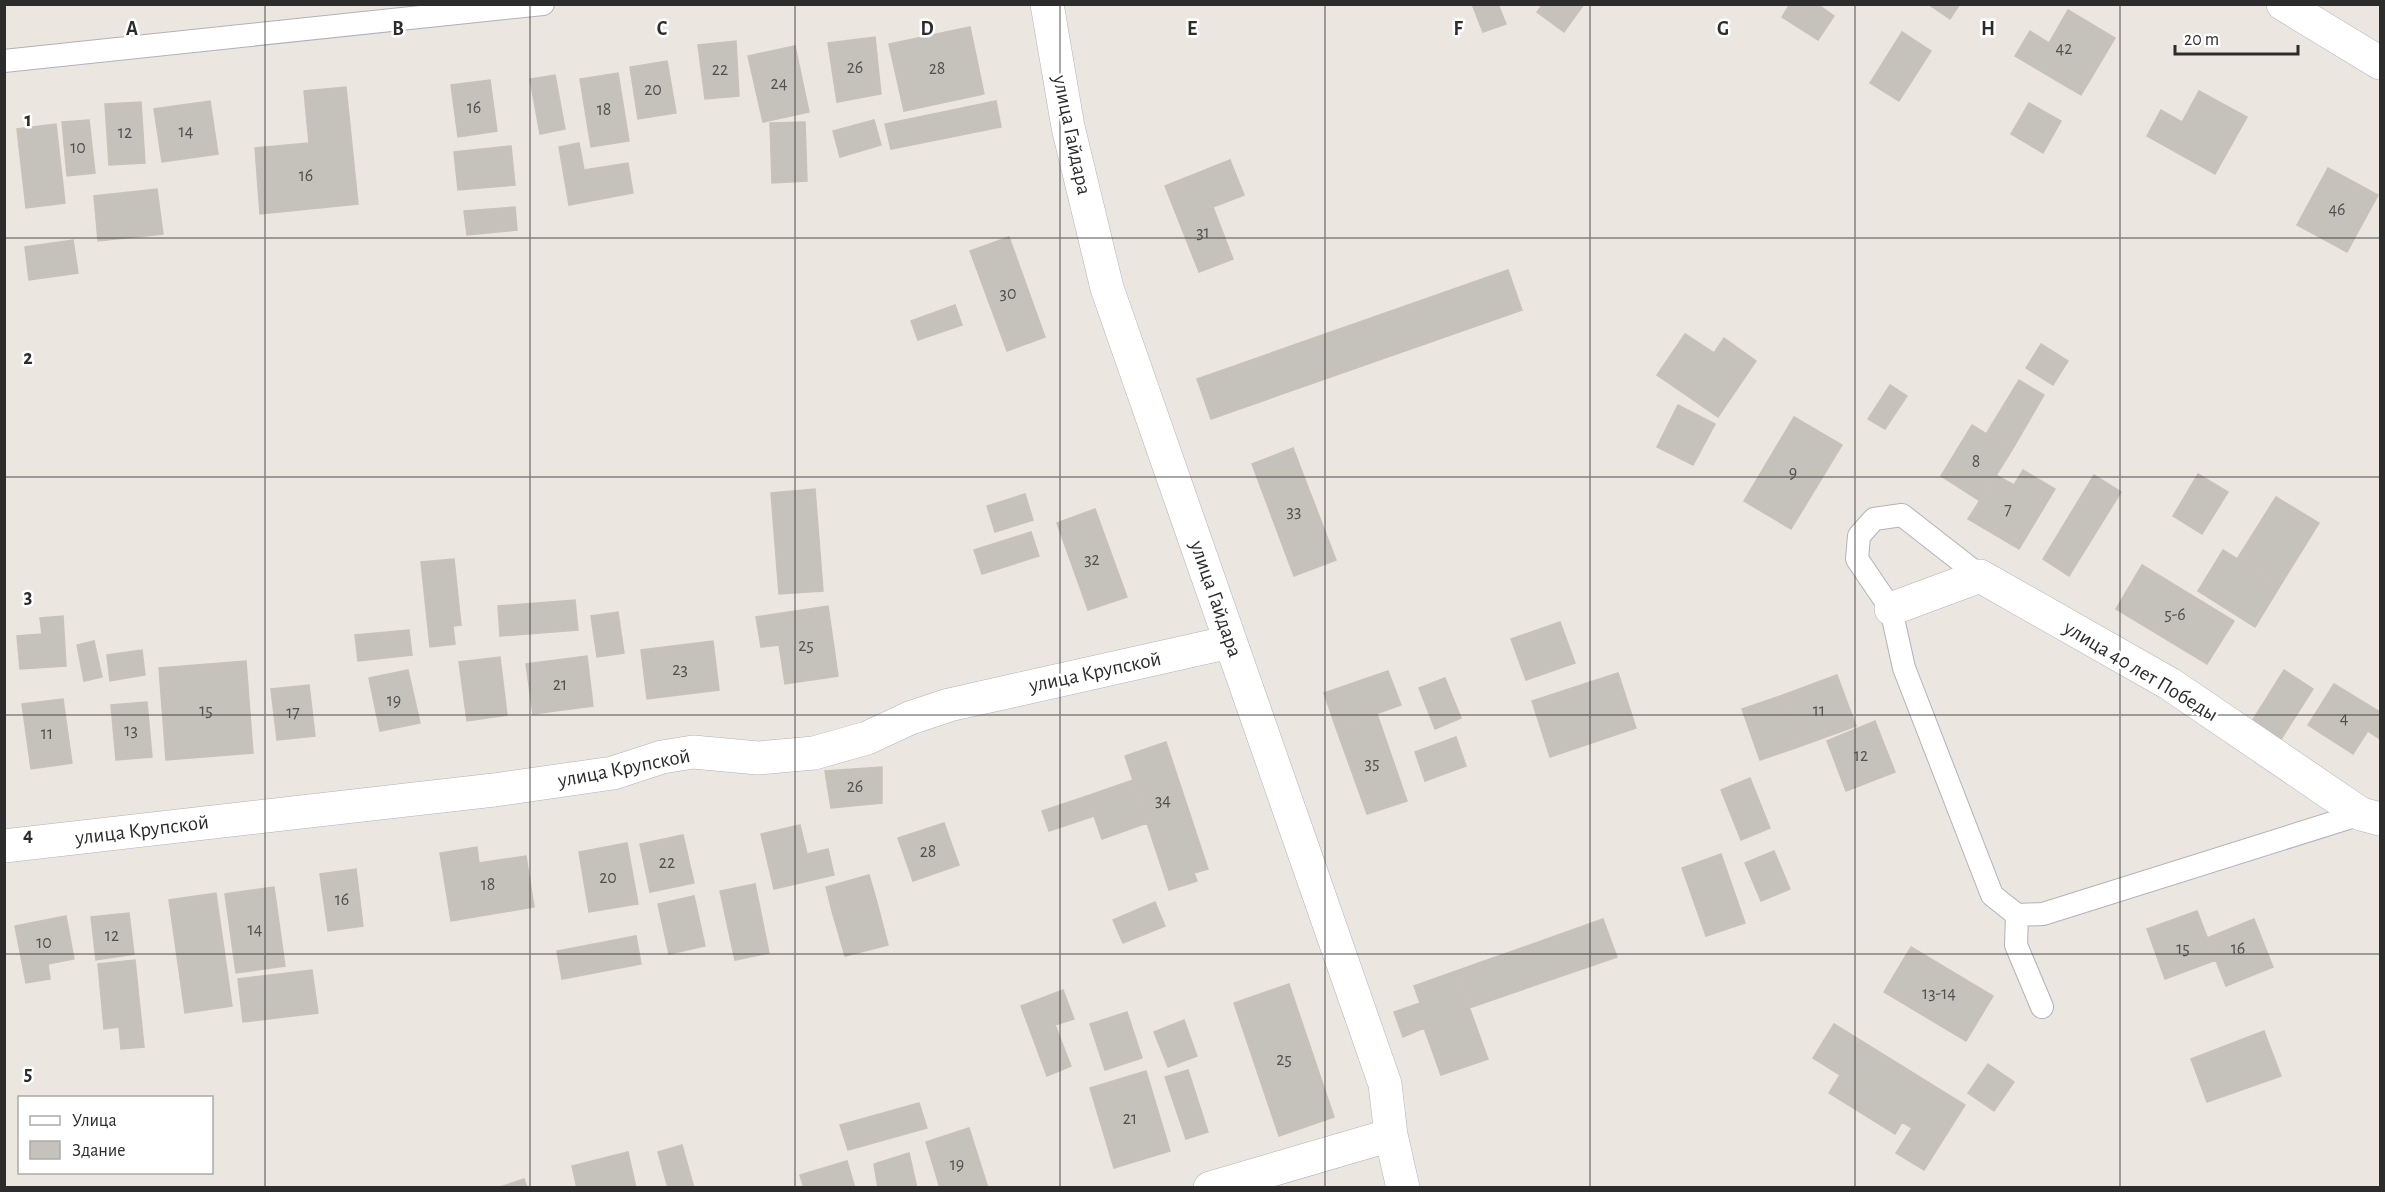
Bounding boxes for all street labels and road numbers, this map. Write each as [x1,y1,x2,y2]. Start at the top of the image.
street label: улица Гайдара [1049,72,1095,197]
street label: улица Гайдара [1186,537,1246,660]
street label: улица 40 лет Победы [2059,616,2222,725]
street label: улица Крупской [1026,648,1163,696]
street label: улица Крупской [555,745,692,791]
street label: улица Крупской [73,811,210,849]

